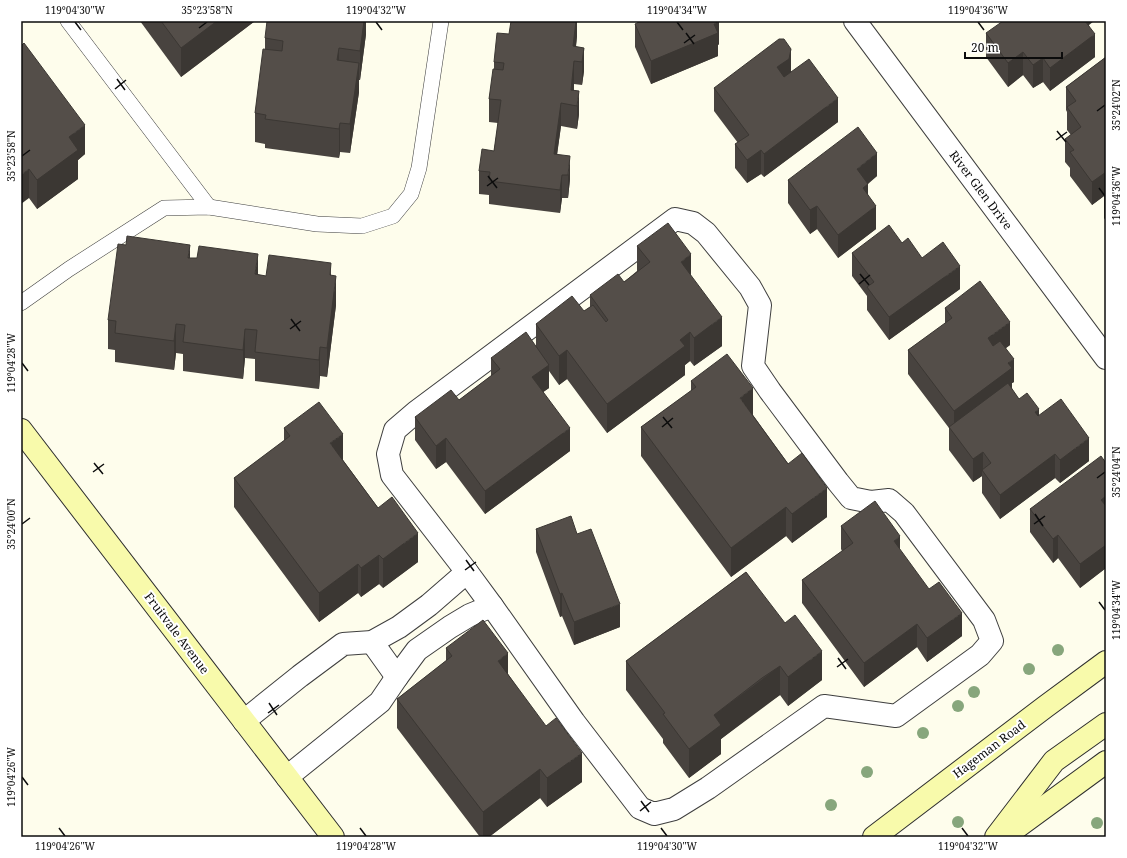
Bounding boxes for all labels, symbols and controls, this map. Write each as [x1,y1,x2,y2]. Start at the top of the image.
text: 119°04'30"W [45,3,105,17]
text: 35°23'58"N [181,3,233,17]
text: 119°04'32"W [346,3,406,17]
text: 119°04'34"W [647,3,707,17]
text: 119°04'36"W [948,3,1008,17]
scale bar [965,34,1062,60]
text: 20 m [971,39,999,56]
text: 35°24'02"N [1109,79,1123,131]
text: 35°23'58"N [4,130,18,182]
street label: River Glen Drive [946,147,1016,233]
text: 119°04'36"W [1109,166,1123,226]
text: 119°04'28"W [4,333,18,393]
text: 35°24'04"N [1109,446,1123,498]
text: 35°24'00"N [4,498,18,550]
text: 119°04'34"W [1109,580,1123,640]
street label: Fruitvale Avenue [141,589,213,677]
street label: Hageman Road [949,716,1029,782]
text: 119°04'26"W [4,747,18,807]
text: 119°04'26"W [35,839,95,853]
text: 119°04'28"W [336,839,396,853]
text: 119°04'30"W [637,839,697,853]
text: 119°04'32"W [938,839,998,853]

